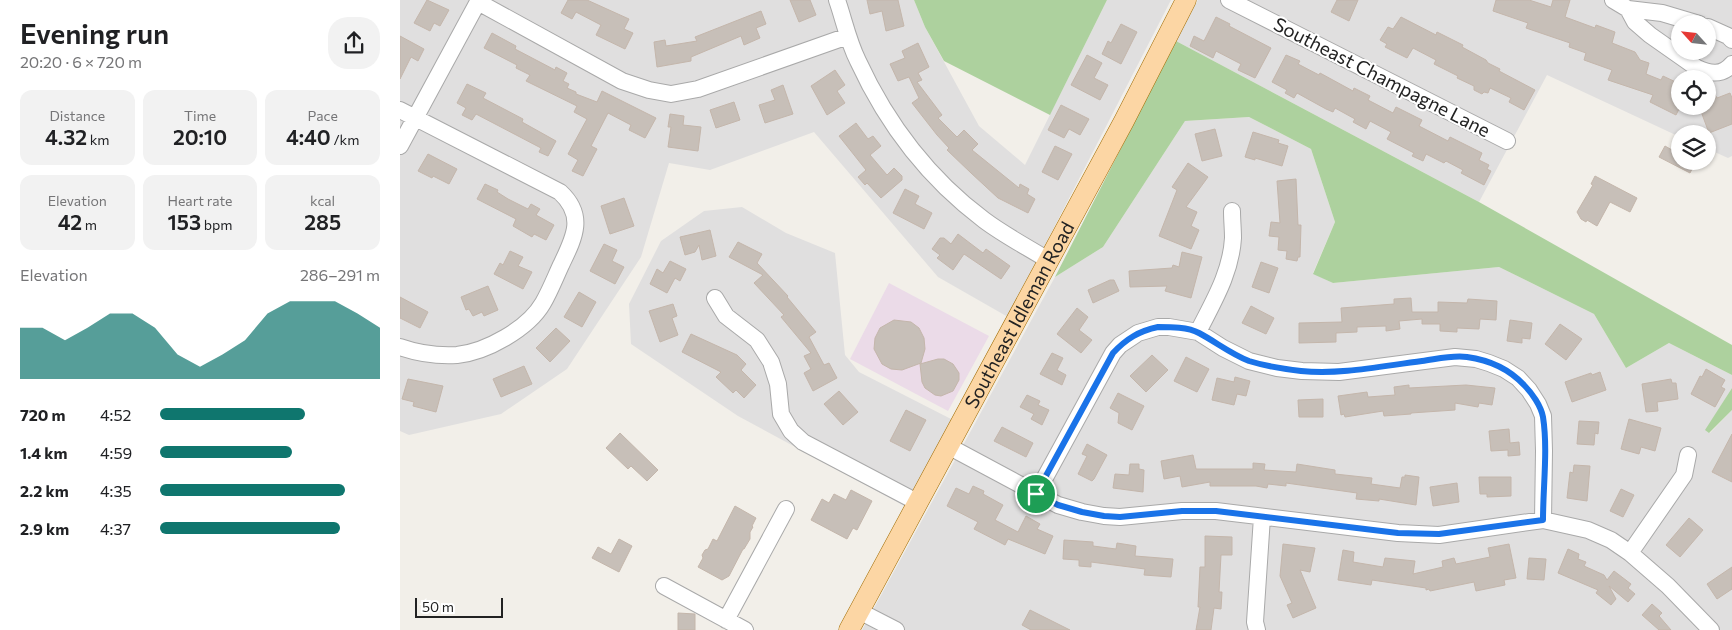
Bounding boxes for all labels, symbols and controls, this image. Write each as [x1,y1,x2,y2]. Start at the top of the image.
street label: Southeast Champagne Lane [1270,12,1494,141]
north arrow [1671,15,1716,60]
map controls [1671,15,1716,170]
text: Evening run [20,16,169,50]
button: share [328,17,380,69]
text: 20:20 · 6 × 720 m [20,52,142,71]
button: locate [1671,70,1716,115]
text: Distance [50,107,105,124]
text: Time [184,107,216,124]
text: Pace [307,107,338,124]
text: 4.32 [45,124,87,149]
text: 20:10 [173,124,227,149]
text: 4:40 [286,124,331,149]
button: layers [1671,125,1716,170]
text: km [87,131,110,148]
text: /km [331,131,359,148]
text: Elevation [48,192,107,209]
text: Heart rate [167,192,233,209]
text: kcal [310,192,335,209]
text: 42 [58,209,82,234]
text: 153 [167,209,201,234]
text: 285 [304,209,341,234]
text: m [82,216,97,233]
text: bpm [201,216,233,233]
street label: Southeast Idleman Road [959,218,1078,412]
text: Elevation [20,265,88,284]
text: 286–291 m [300,265,380,284]
text: 720 m [20,405,65,424]
text: 4:52 [100,405,131,424]
text: 1.4 km [20,443,67,462]
text: 4:59 [100,443,132,462]
pin [1015,473,1057,515]
icon: arrive [1022,480,1050,508]
text: 2.2 km [20,481,69,500]
text: 4:35 [100,481,132,500]
text: 2.9 km [20,519,69,538]
text: 4:37 [100,519,131,538]
scale bar [415,595,502,618]
text: 50 m [422,598,454,615]

